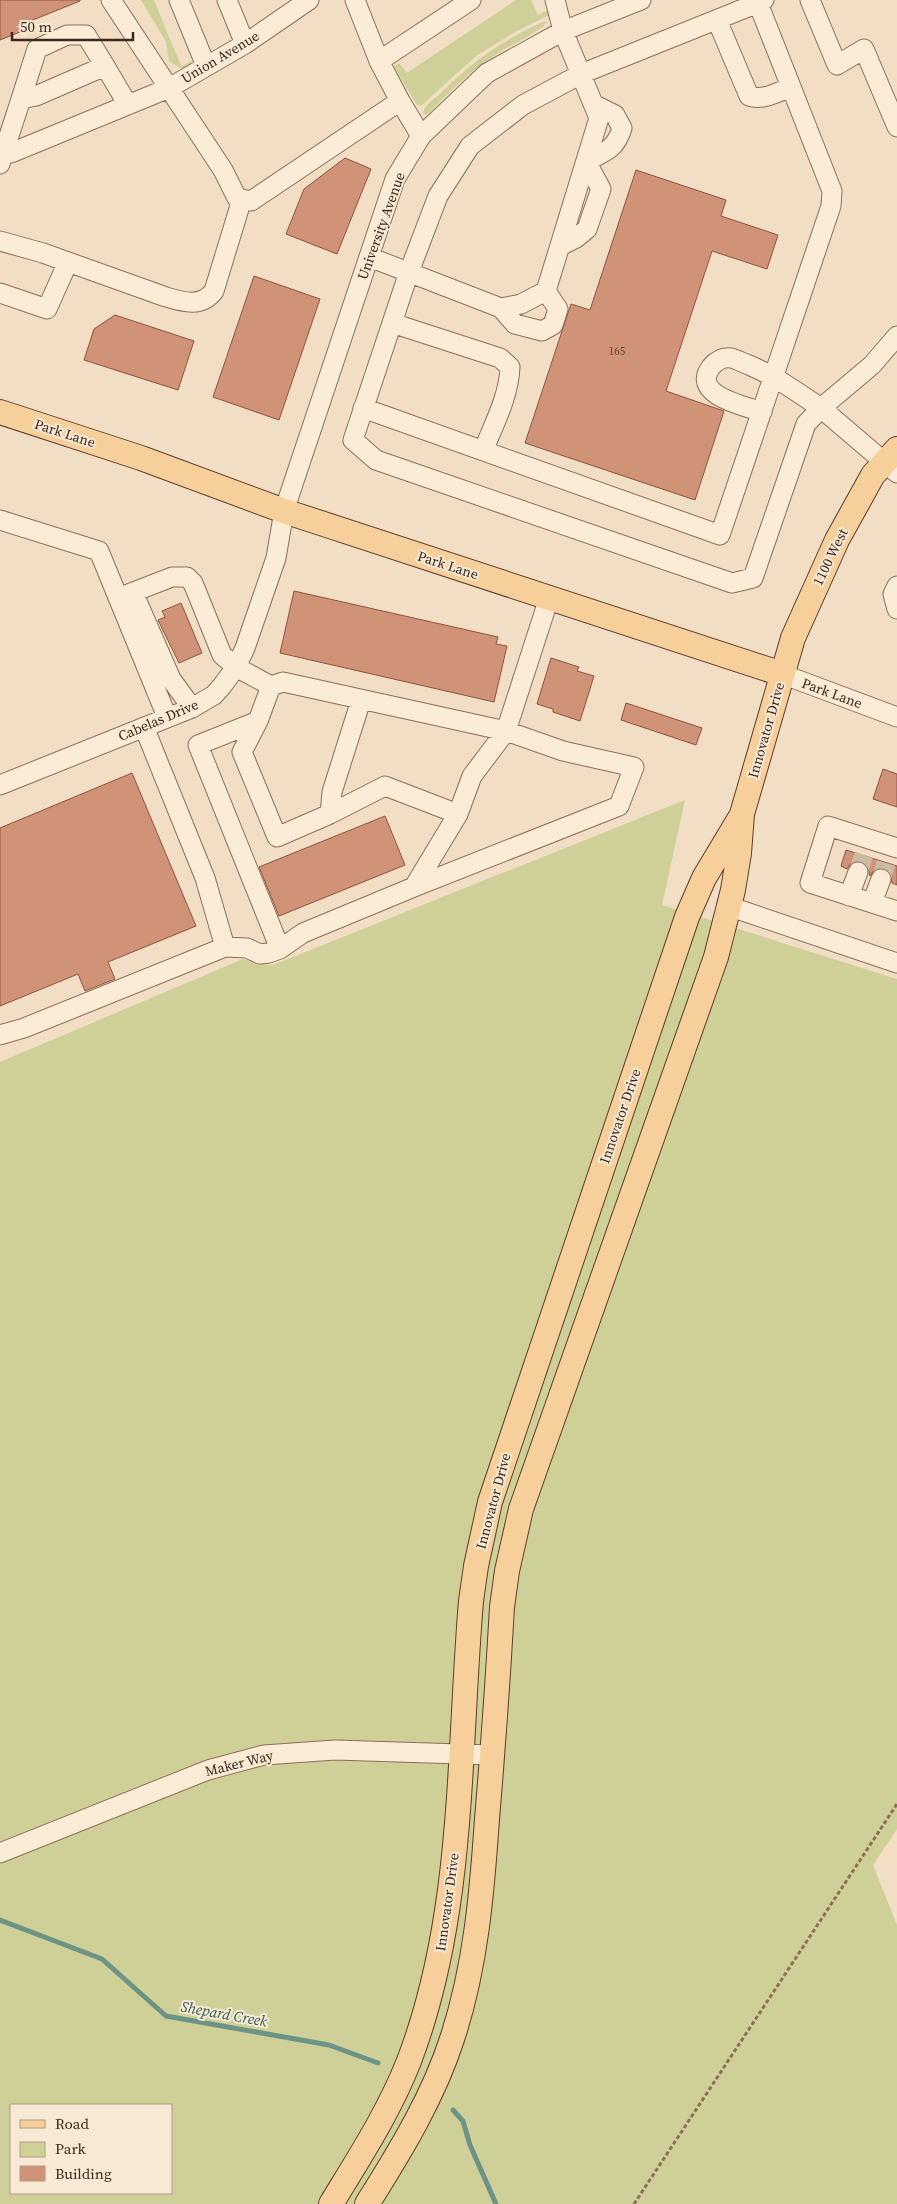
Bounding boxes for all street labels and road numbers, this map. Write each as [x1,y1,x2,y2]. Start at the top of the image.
street label: Union Avenue [177,26,263,88]
street label: University Avenue [352,169,410,283]
street label: Park Lane [32,414,98,452]
street label: 1100 West [808,525,853,589]
street label: Park Lane [415,546,481,584]
street label: Park Lane [799,673,865,713]
street label: Innovator Drive [743,680,789,780]
street label: Cabelas Drive [115,694,201,746]
street label: Innovator Drive [594,1066,646,1166]
street label: Innovator Drive [471,1451,515,1551]
street label: Maker Way [203,1745,276,1781]
street label: Innovator Drive [430,1852,464,1952]

